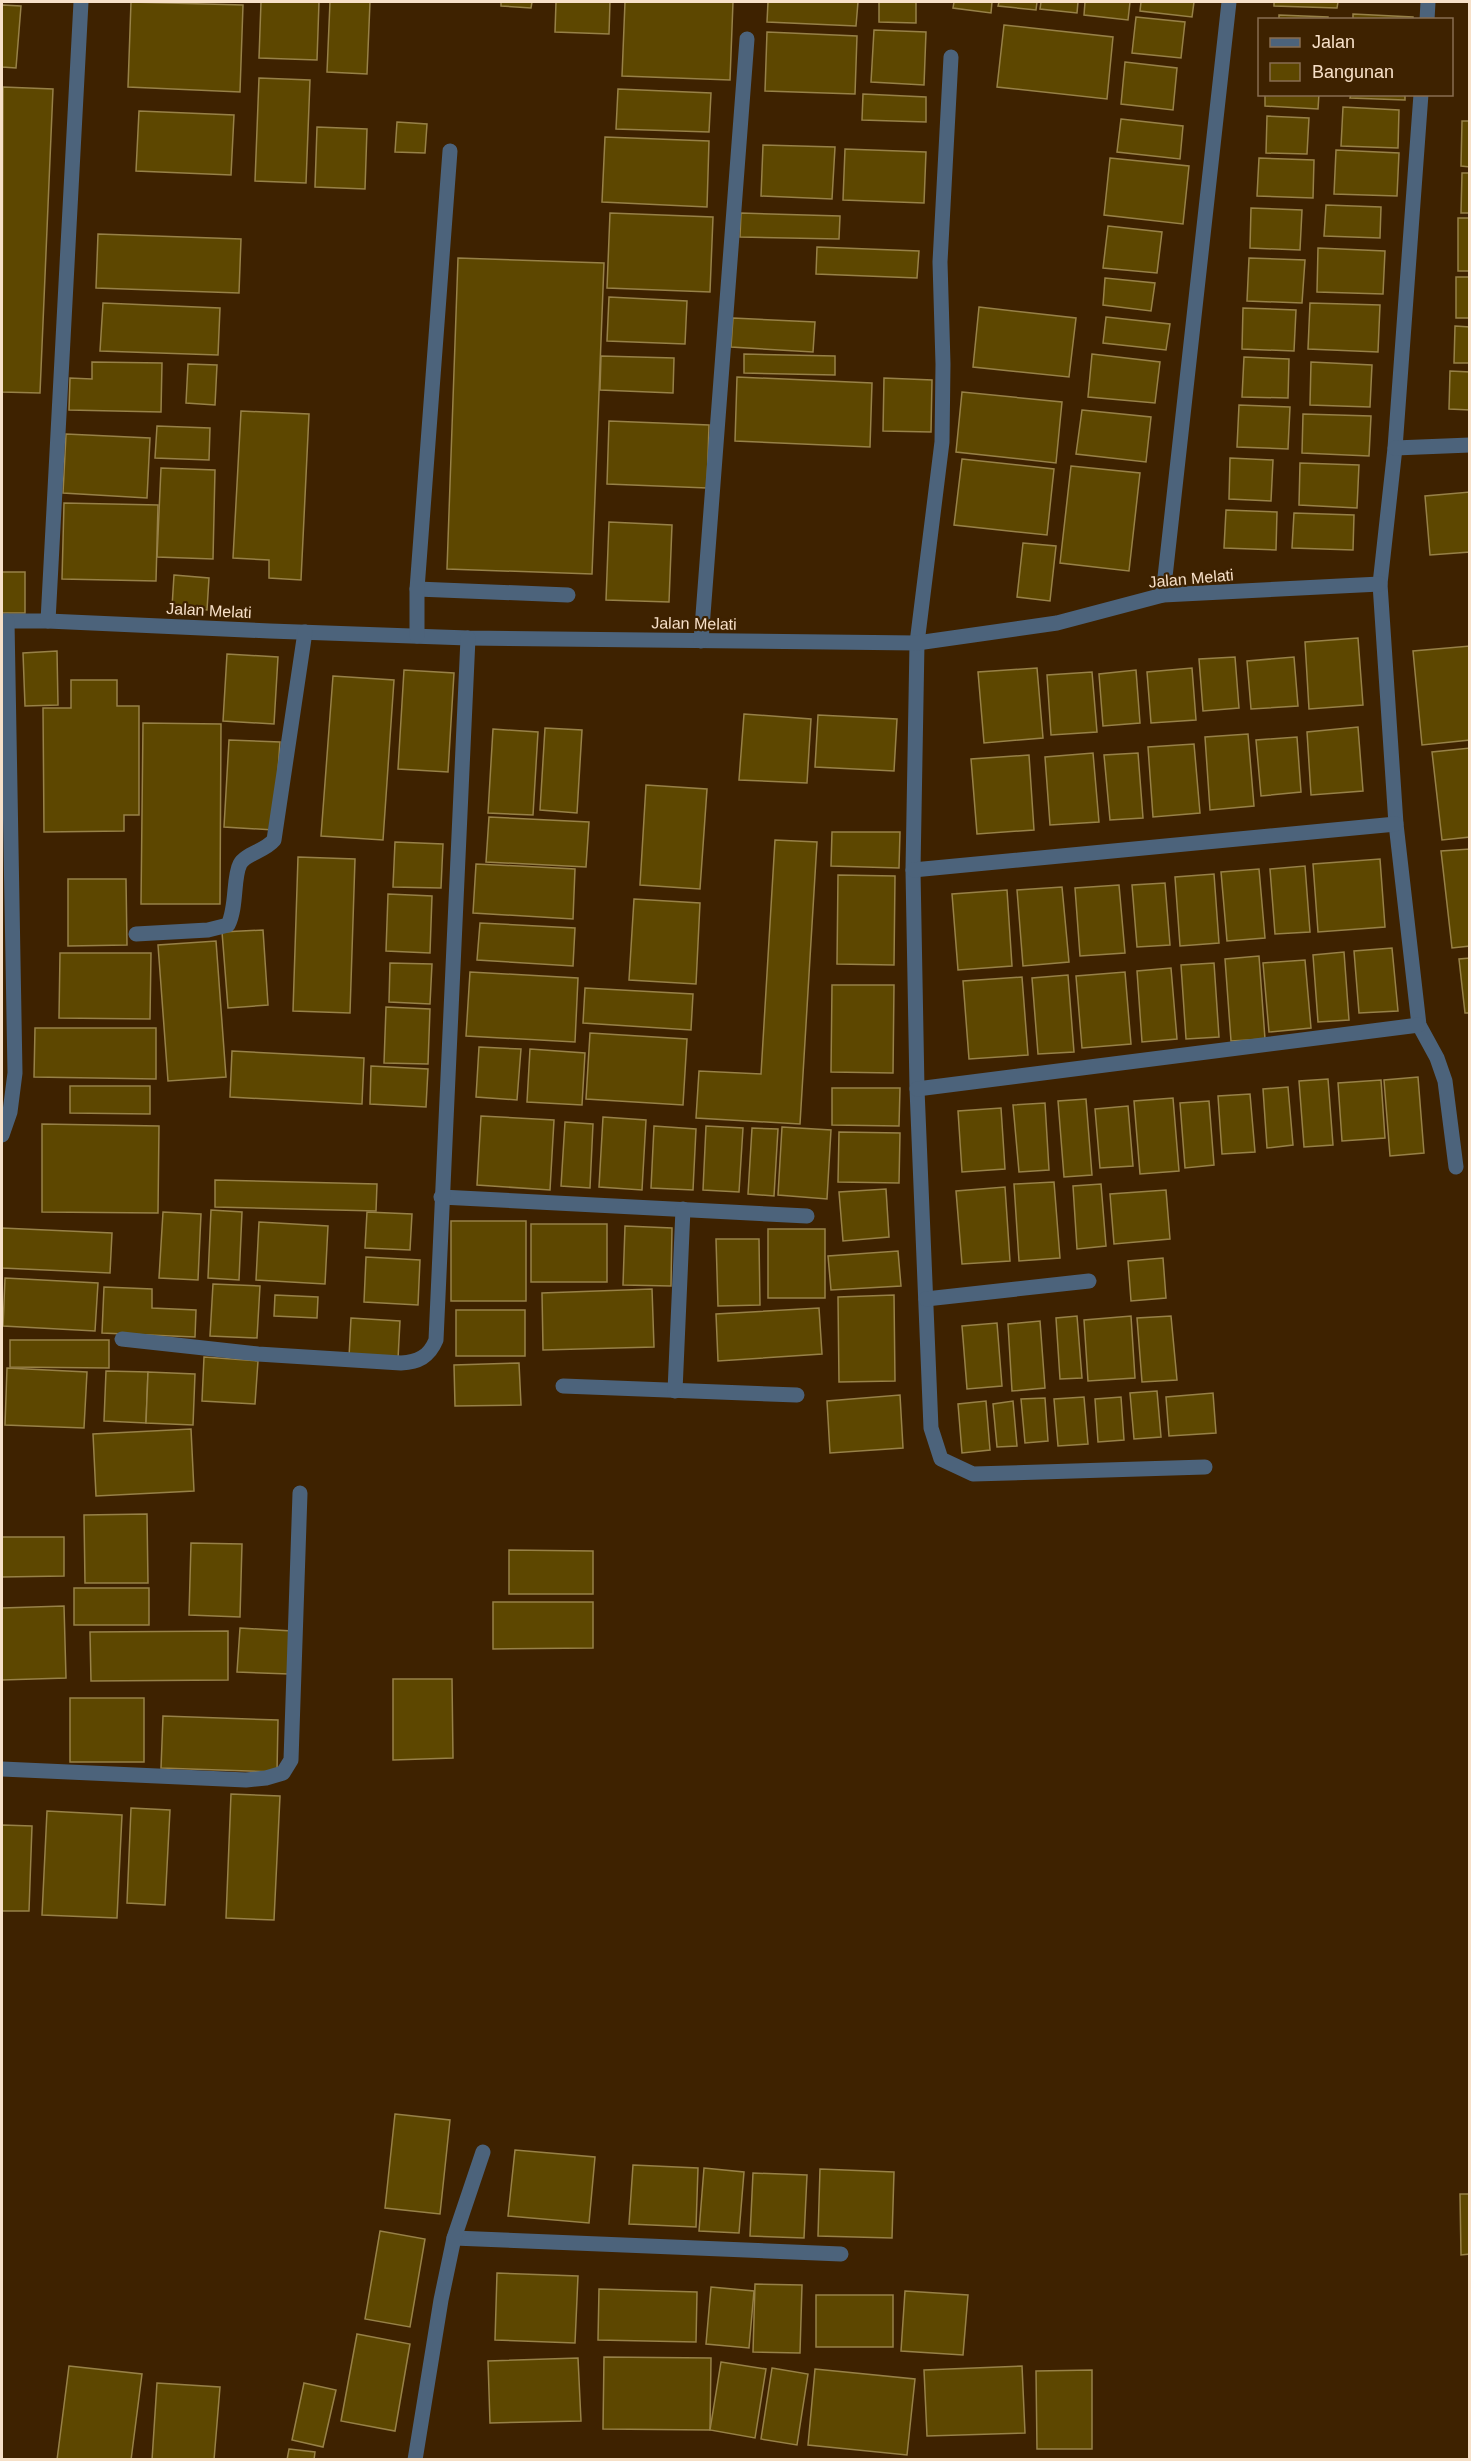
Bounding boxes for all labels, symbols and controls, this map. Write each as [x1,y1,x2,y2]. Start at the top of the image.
legend [1258,18,1453,96]
text: Jalan [1312,32,1355,52]
text: Bangunan [1312,62,1394,82]
street label: Jalan Melati [1148,566,1234,591]
street label: Jalan Melati [166,600,252,621]
street label: Jalan Melati [651,614,737,633]

